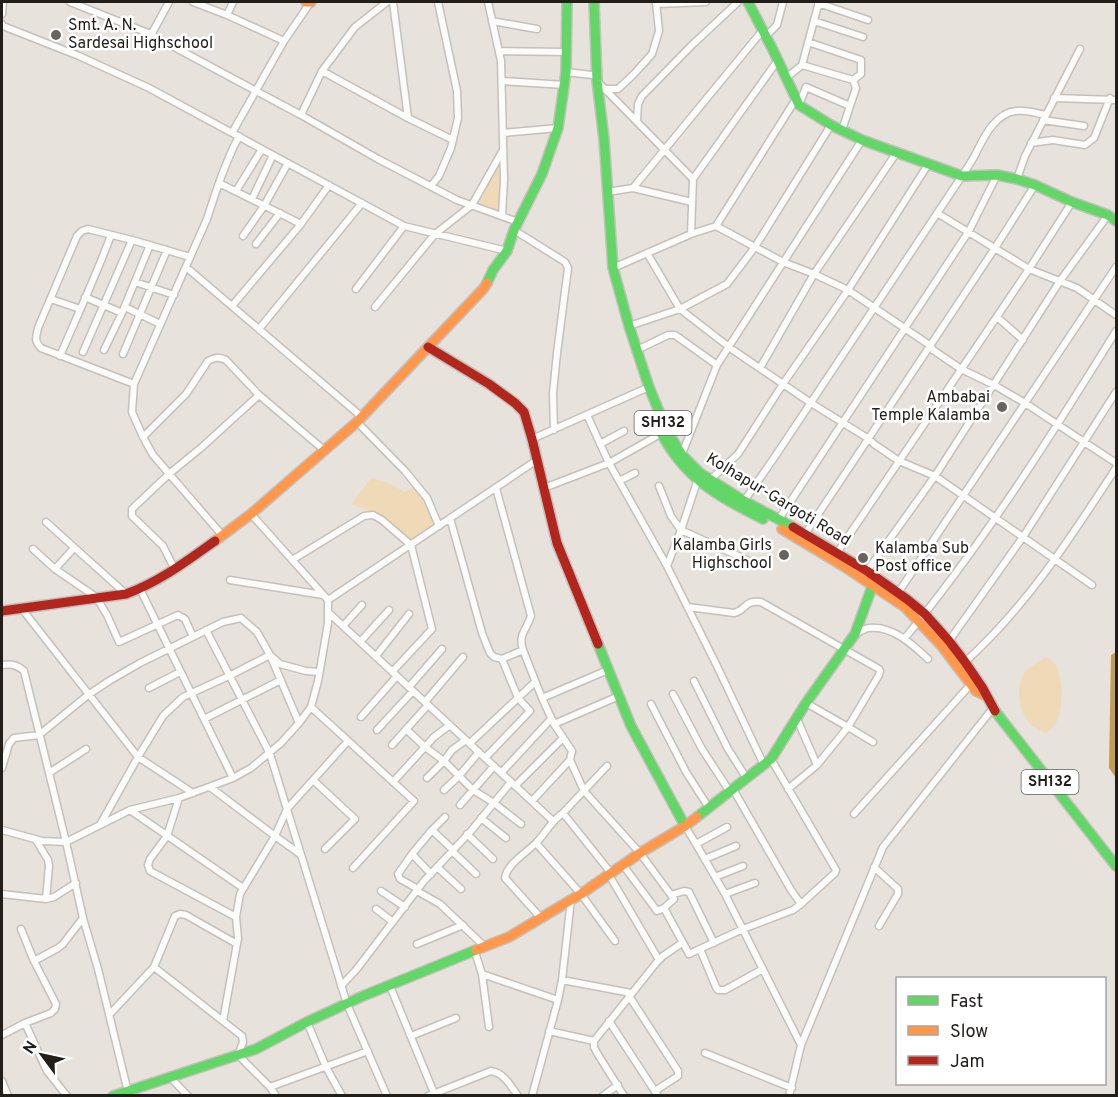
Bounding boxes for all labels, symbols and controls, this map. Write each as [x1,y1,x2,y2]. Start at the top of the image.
place label: Smt. A. N. Sardesai Highschool [68,16,213,54]
marker: Smt. A. N. Sardesai Highschool [49,28,63,42]
place label: Ambabai Temple Kalamba [871,388,990,426]
marker: Ambabai Temple Kalamba [995,400,1009,414]
road number: SH132 [634,411,692,435]
street label: Kolhapur-Gargoti Road [702,449,854,551]
place label: Kalamba Girls Highschool [673,536,772,574]
place label: Kalamba Sub Post office [875,539,969,577]
marker: Kalamba Girls Highschool [777,548,791,562]
marker: Kalamba Sub Post office [856,551,870,565]
road number: SH132 [1022,770,1078,794]
legend [896,977,1106,1085]
text: Fast [950,991,983,1014]
text: Slow [950,1021,988,1044]
north arrow [12,1025,72,1085]
text: N [20,1038,43,1058]
text: Jam [950,1051,985,1074]

